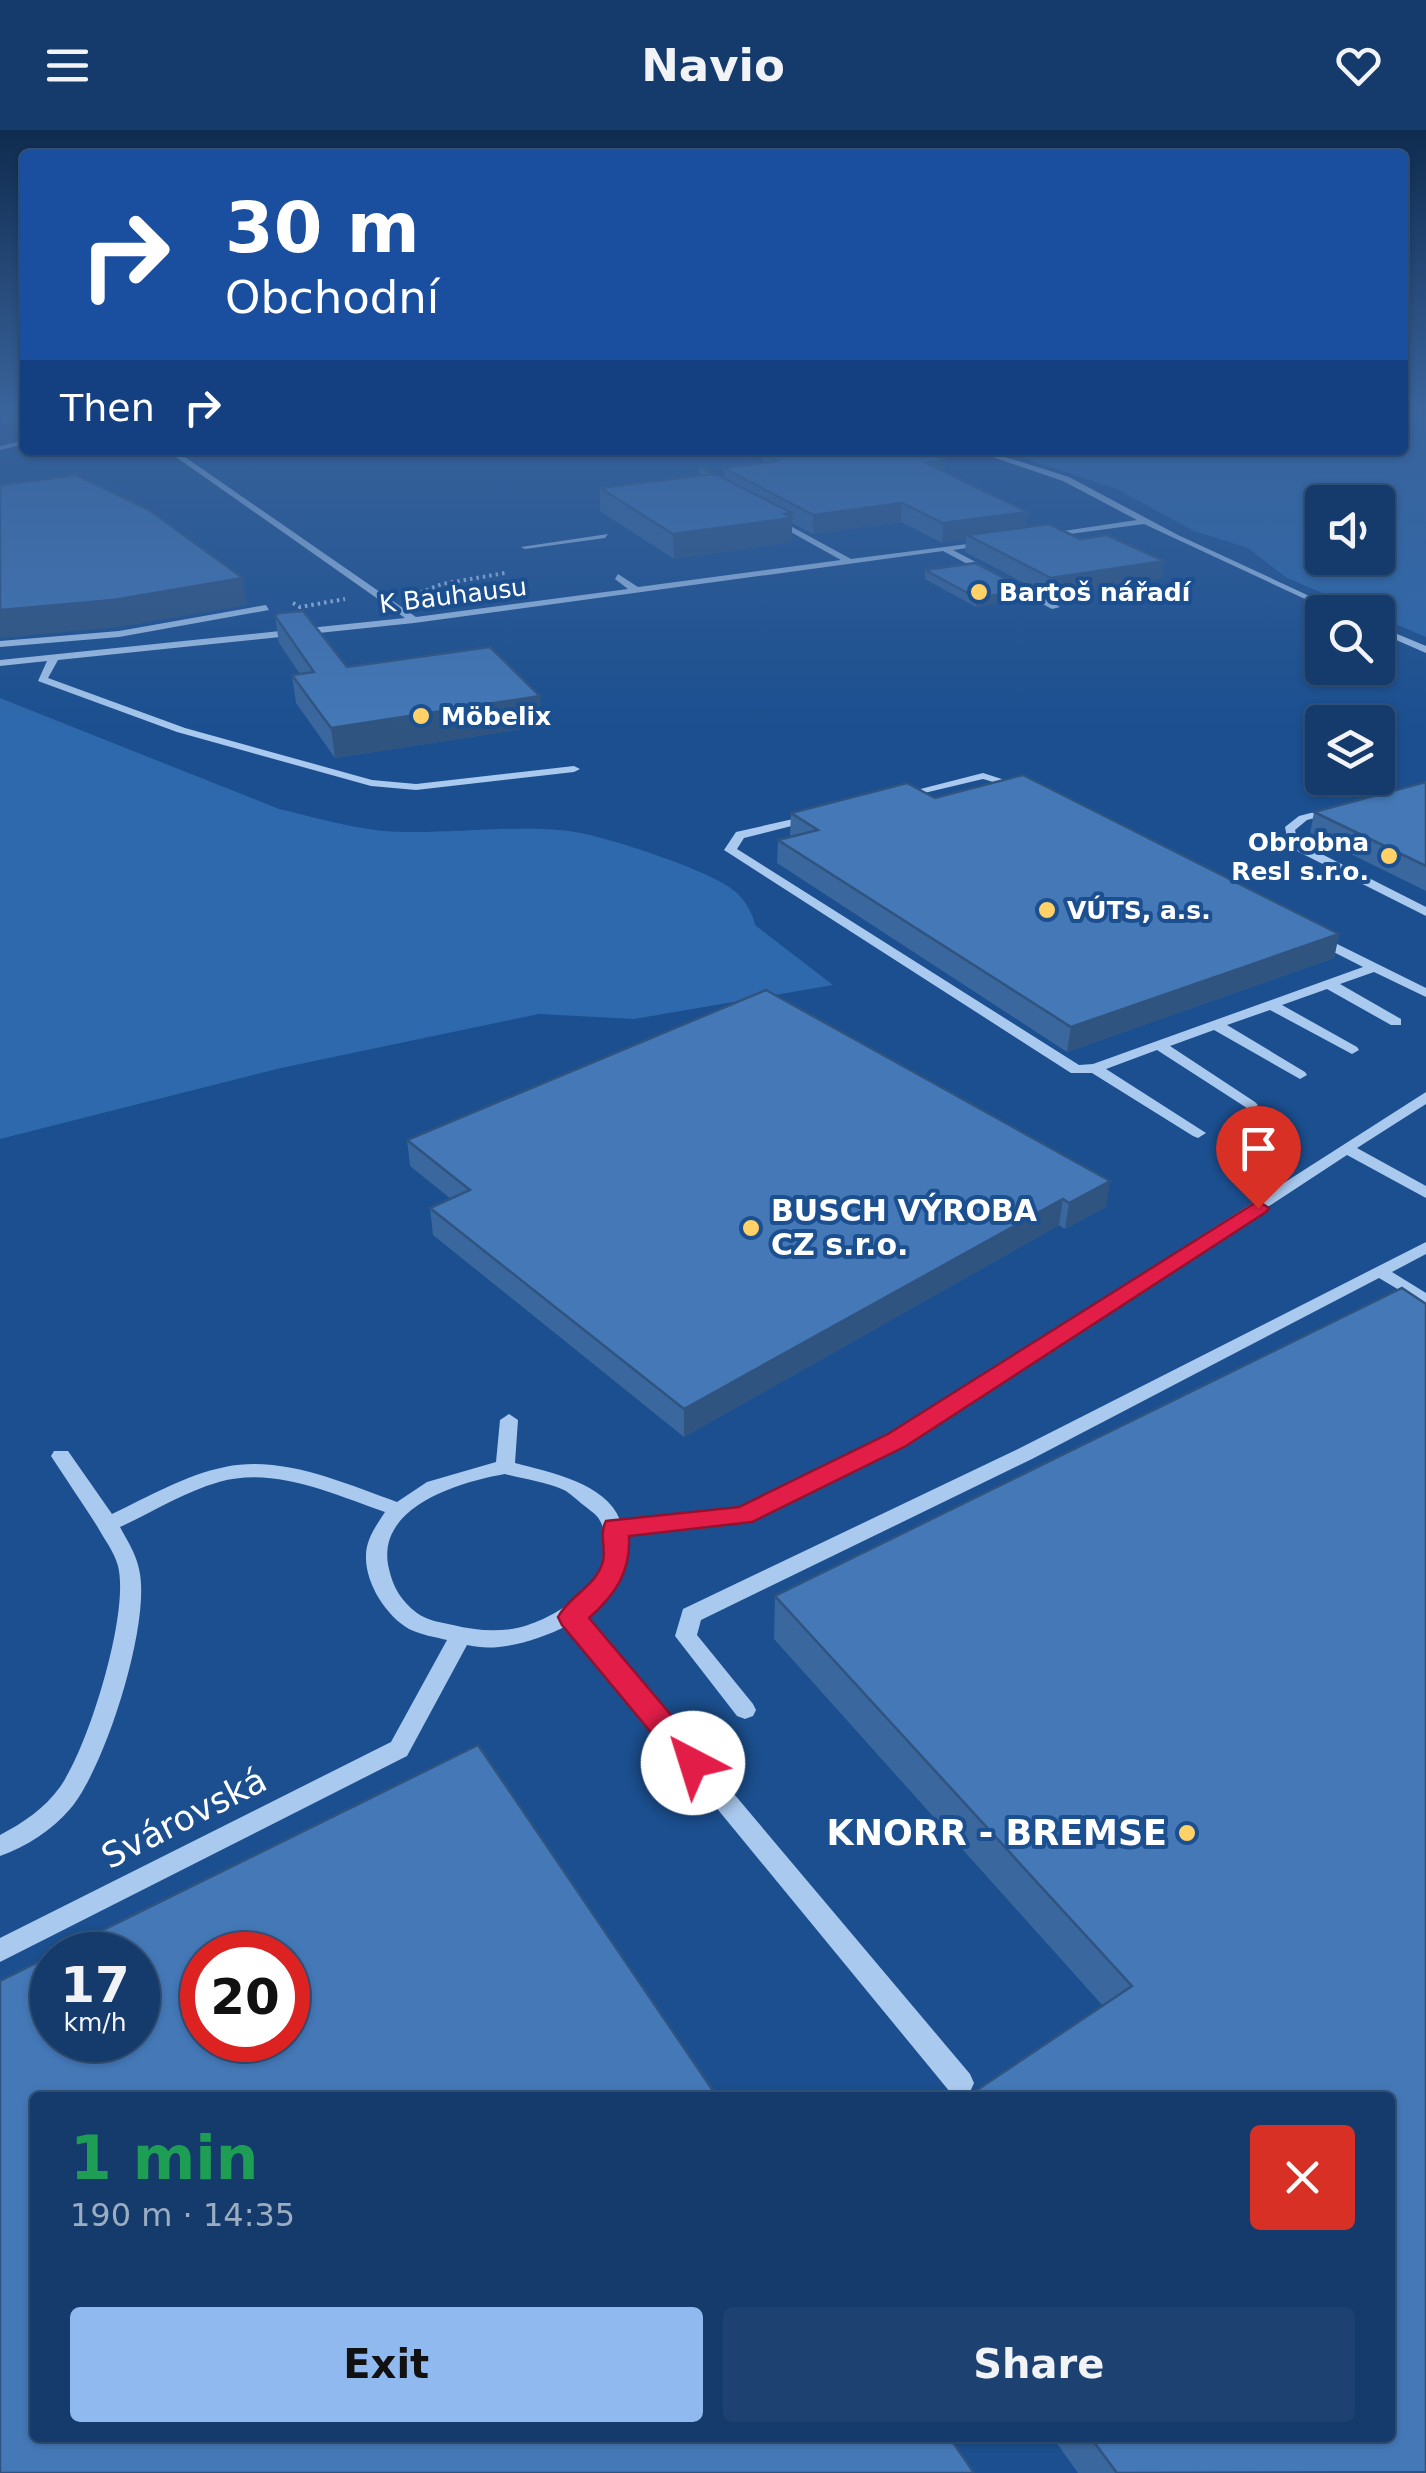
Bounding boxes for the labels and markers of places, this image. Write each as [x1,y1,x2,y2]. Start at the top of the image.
place label: Bartoš nářadí [999,578,1192,607]
marker: Bartoš nářadí [968,581,990,603]
place label: Möbelix [441,702,551,731]
marker: Möbelix [410,705,432,727]
place label: Obrobna Resl s.r.o. [1231,828,1369,886]
marker: Obrobna Resl s.r.o. [1378,845,1400,867]
place label: VÚTS, a.s. [1067,895,1211,925]
marker: VÚTS, a.s. [1036,899,1058,921]
pin [1216,1106,1301,1209]
place label: BUSCH VÝROBA CZ s.r.o. [771,1192,1038,1262]
marker: BUSCH VÝROBA CZ s.r.o. [740,1217,762,1239]
place label: KNORR - BREMSE [827,1813,1167,1853]
marker: KNORR - BREMSE [1176,1822,1198,1844]

